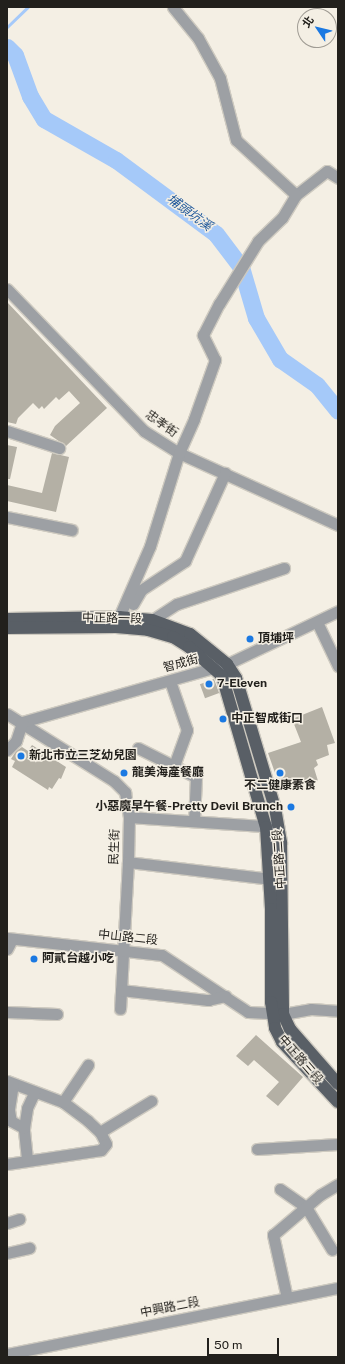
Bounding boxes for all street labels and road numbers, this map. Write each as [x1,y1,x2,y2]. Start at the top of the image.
street label: 忠孝街 [142,408,180,440]
street label: 中正路一段 [82,611,142,627]
street label: 智成街 [162,652,200,676]
street label: 民生街 [107,829,123,865]
street label: 中正路二段 [271,829,289,889]
street label: 中山路二段 [97,928,159,948]
street label: 中正路三段 [275,1033,325,1087]
street label: 中興路二段 [139,1295,201,1321]

